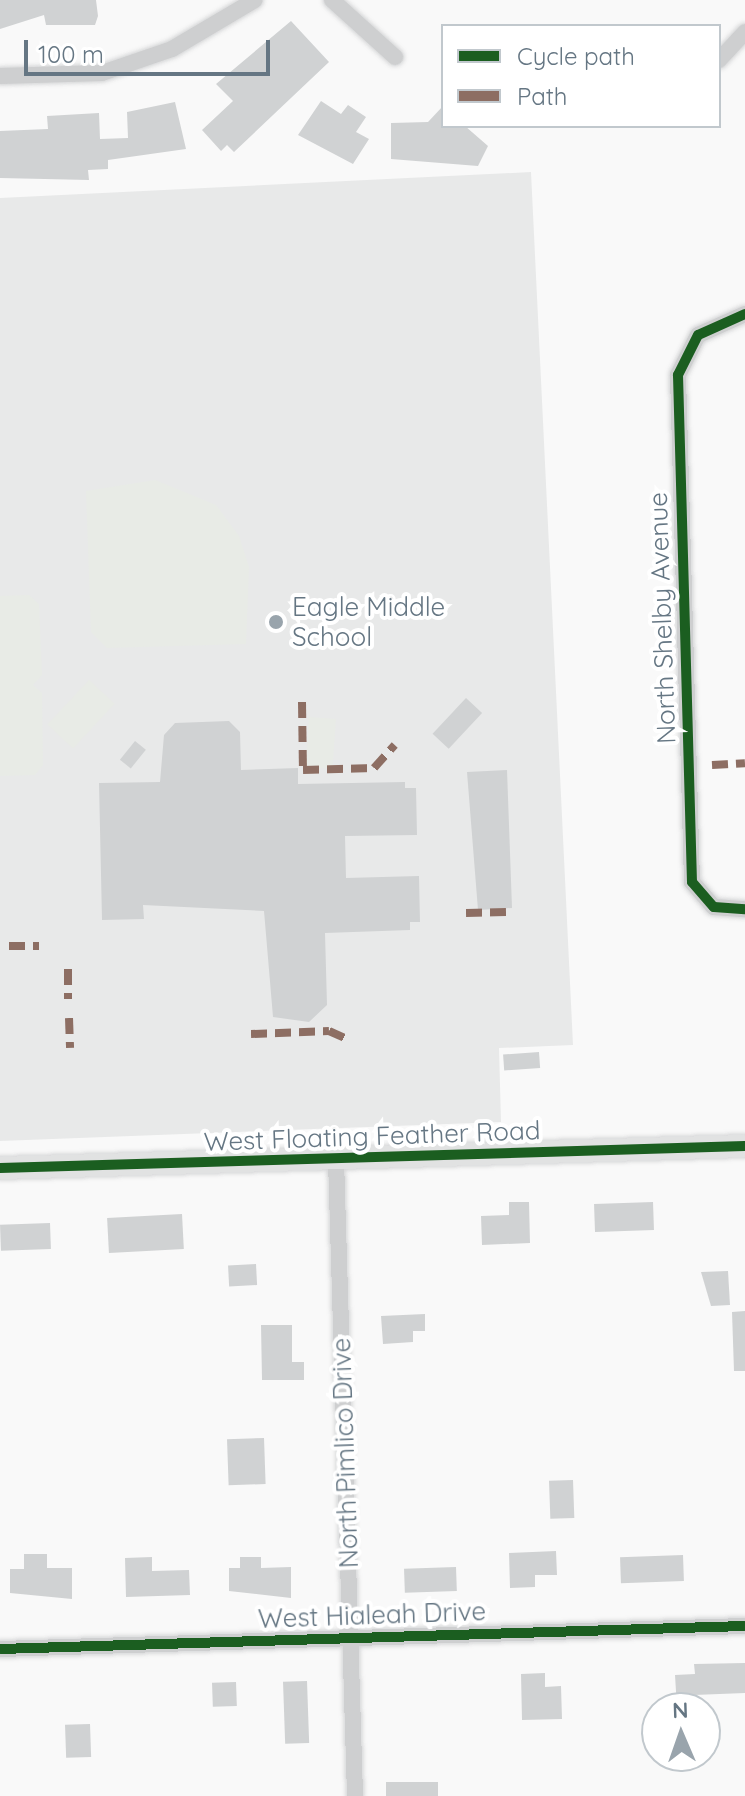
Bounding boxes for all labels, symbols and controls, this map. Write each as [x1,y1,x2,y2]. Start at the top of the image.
scale bar [28,24,274,74]
legend [441,24,721,128]
text: 100 m [38,39,104,69]
text: Cycle path [517,41,635,71]
text: Path [517,81,568,111]
street label: North Shelby Avenue [642,492,682,744]
place label: Eagle Middle School [292,591,445,652]
marker: Eagle Middle School [267,613,285,631]
street label: West Floating Feather Road [203,1115,541,1157]
street label: North Pimlico Drive [325,1337,365,1569]
street label: West Hialeah Drive [257,1595,487,1635]
north arrow [641,1692,721,1772]
text: N [672,1696,689,1724]

